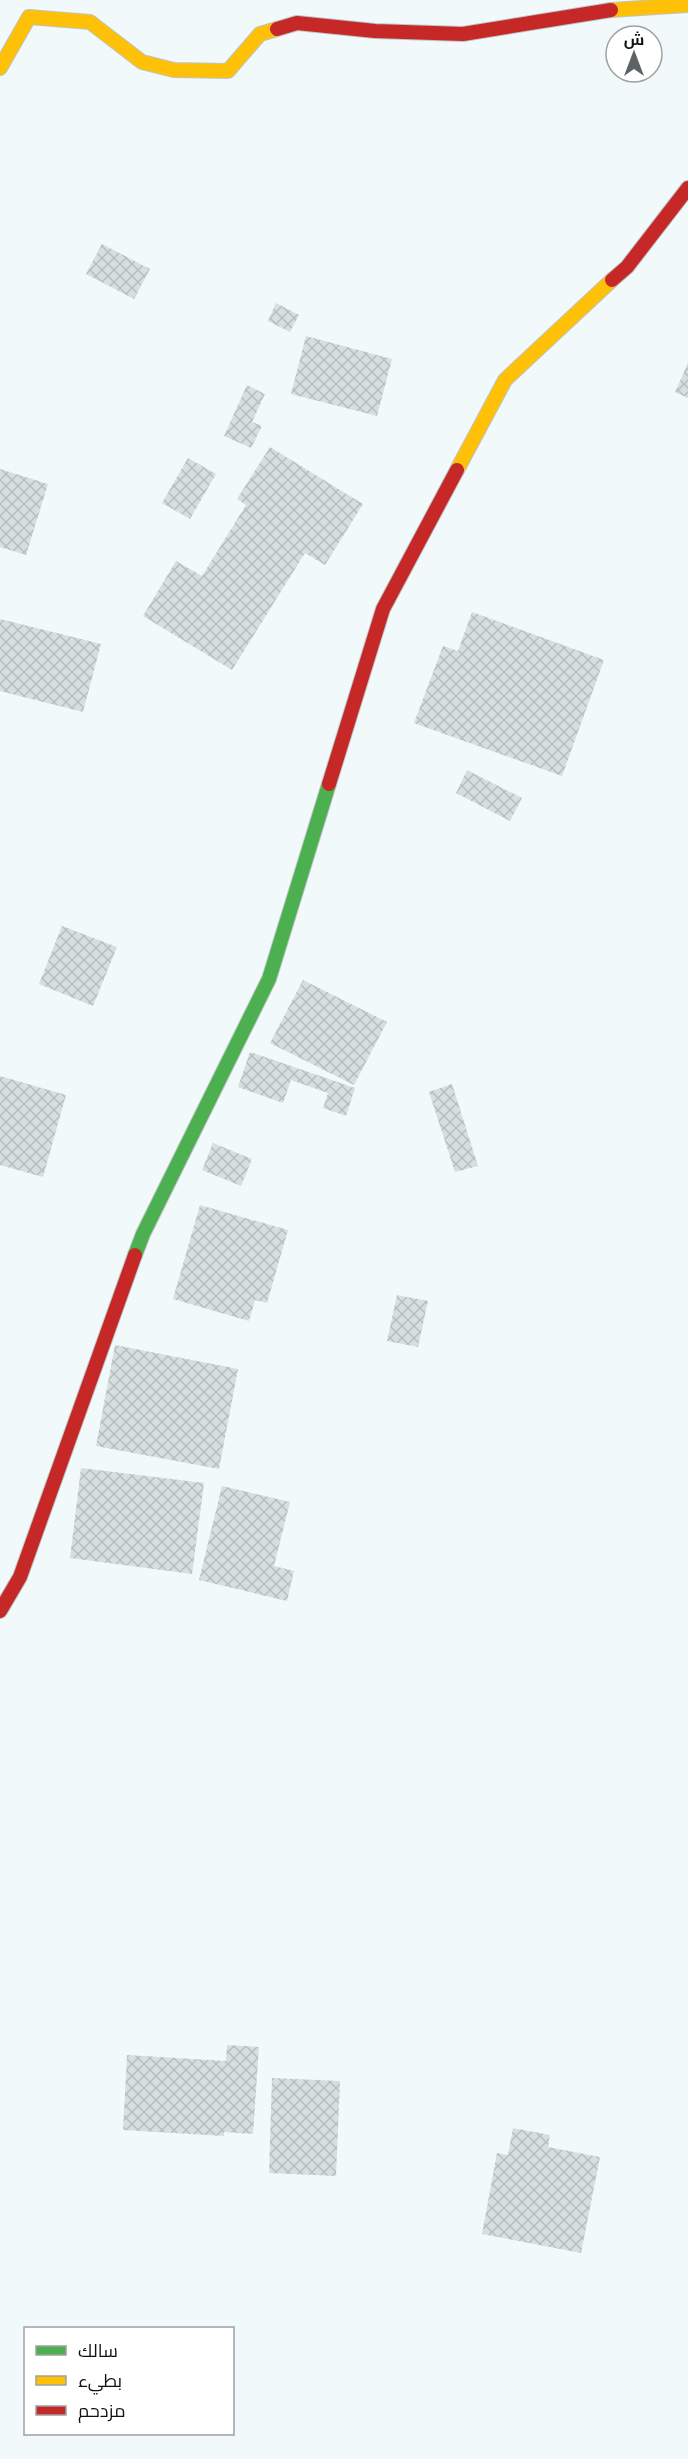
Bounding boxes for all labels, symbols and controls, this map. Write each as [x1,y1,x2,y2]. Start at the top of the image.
north arrow [604,24,664,84]
text: ش [624,29,644,49]
legend [24,2327,234,2435]
text: سالك [78,2340,118,2362]
text: بطيء [78,2370,122,2395]
text: مزدحم [78,2400,126,2423]

